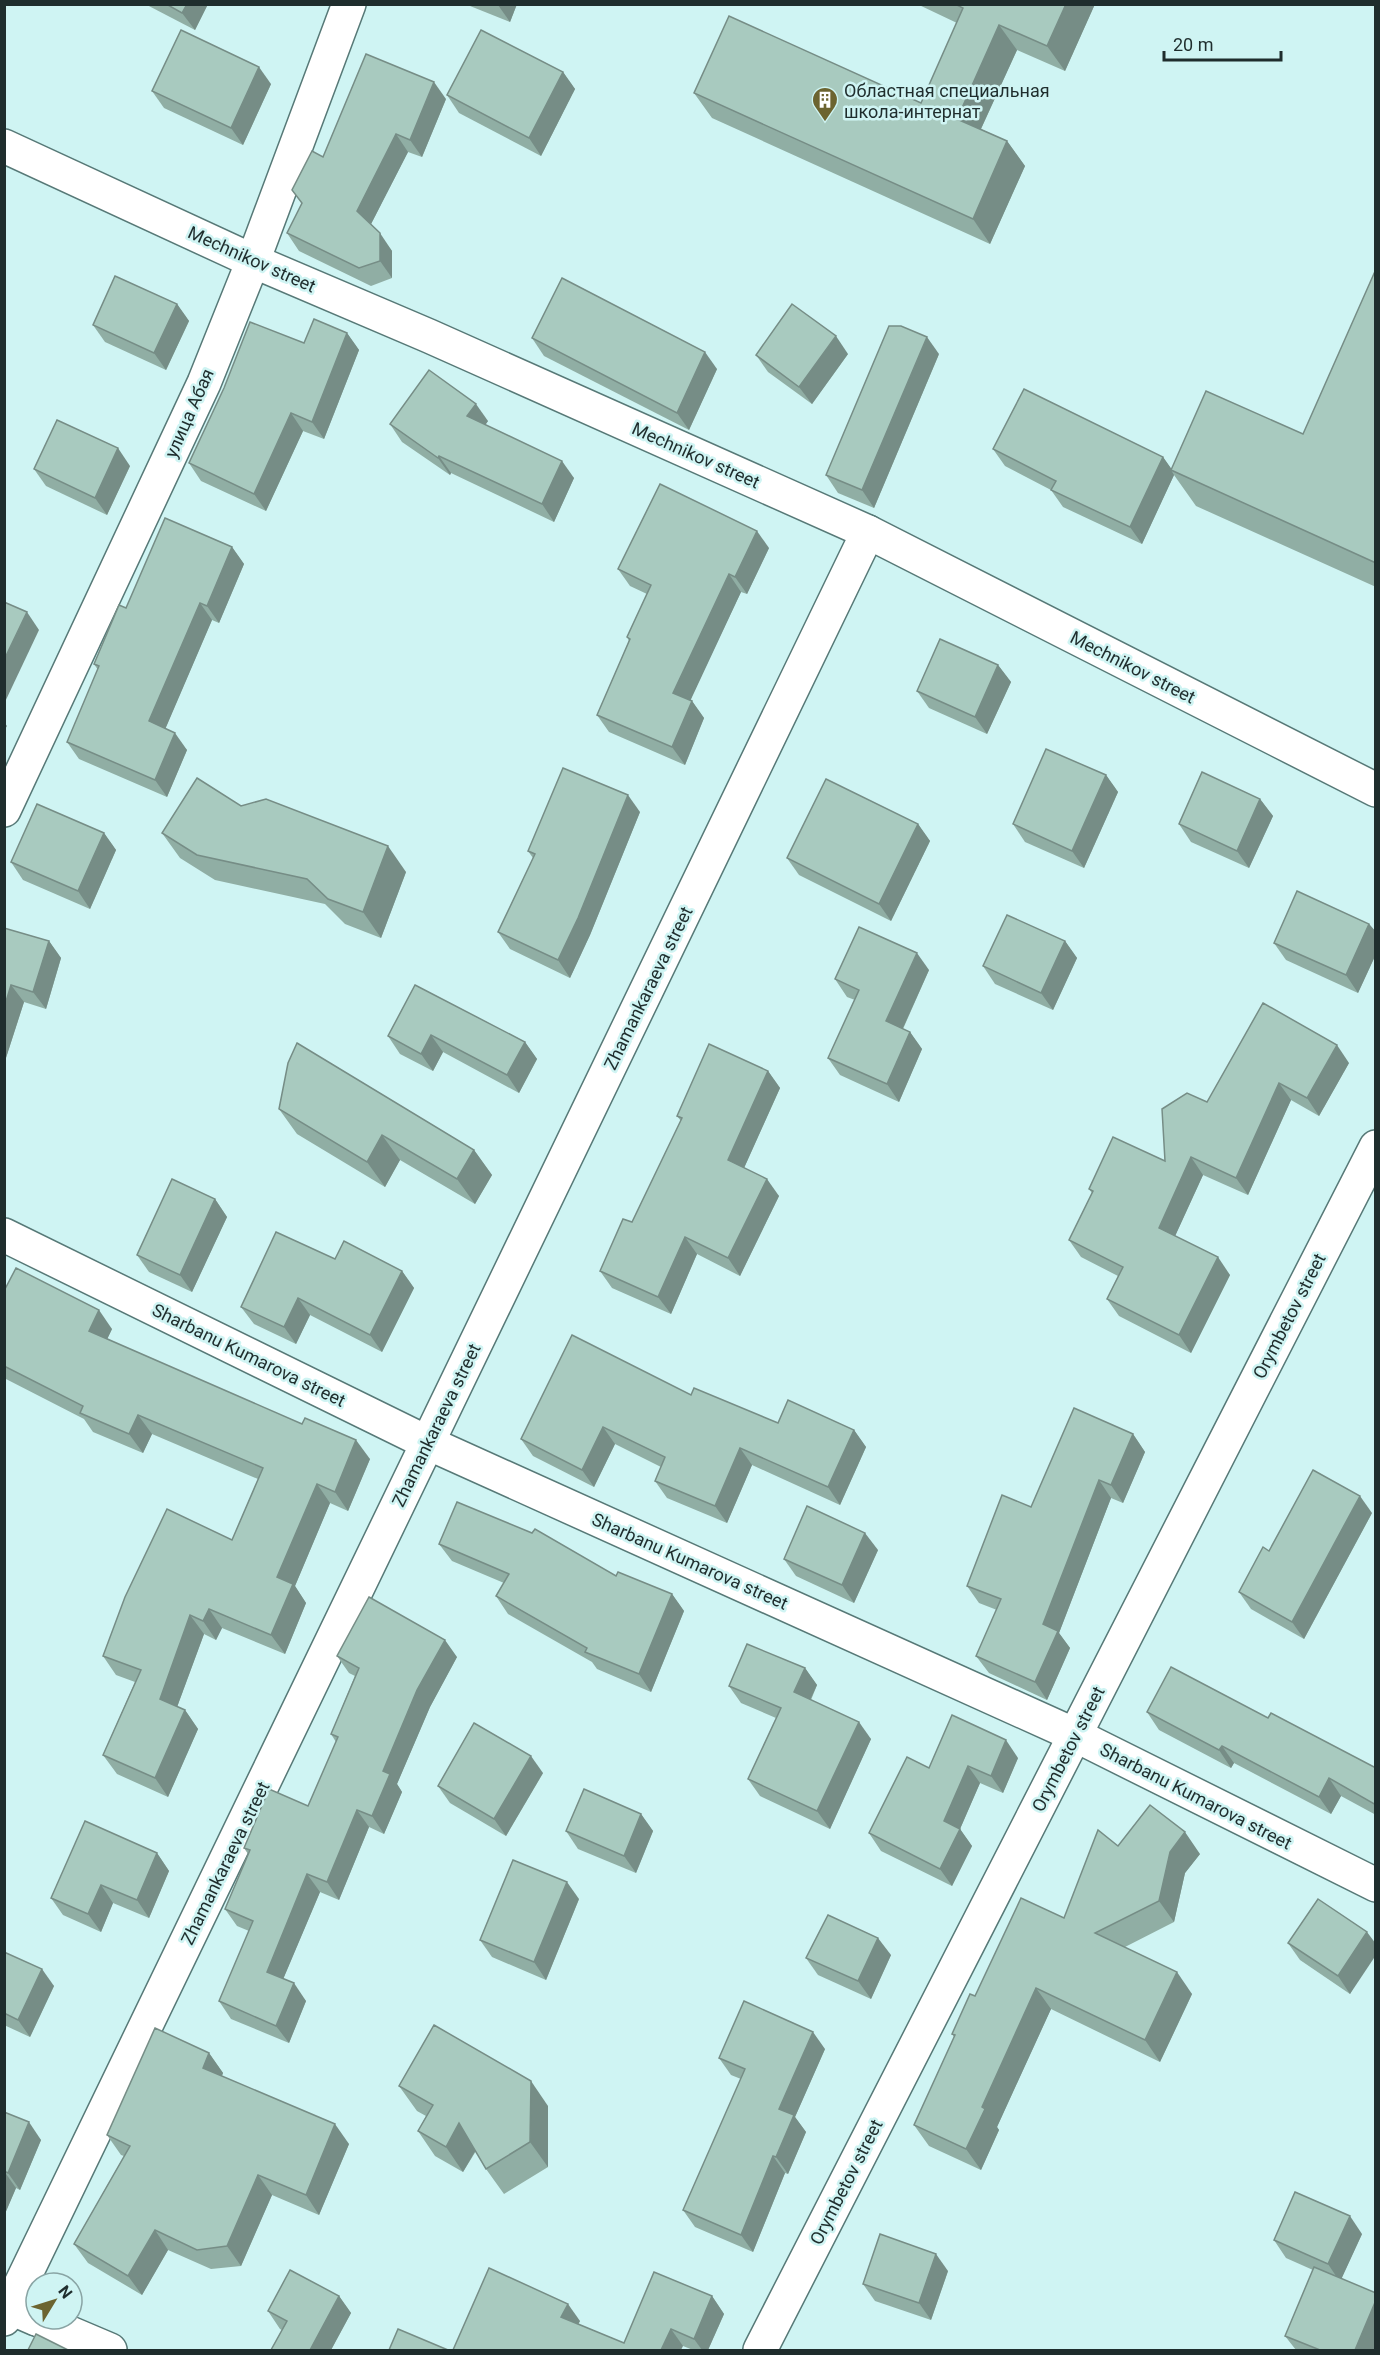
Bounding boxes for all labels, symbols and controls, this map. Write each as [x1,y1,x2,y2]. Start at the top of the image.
scale bar [1164,24,1281,62]
text: 20 m [1173,34,1213,55]
place label: Областная специальная школа-интернат [844,80,1050,122]
building icon: Областная специальная школа-интернат [810,85,840,123]
street label: Mechnikov street [185,221,319,297]
street label: улица Абая [160,365,218,461]
street label: Mechnikov street [629,417,763,493]
street label: Mechnikov street [1067,626,1199,708]
street label: Zhamankaraeva street [599,903,697,1073]
street label: Orymbetov street [1248,1250,1330,1382]
street label: Sharbanu Kumarova street [149,1299,349,1411]
street label: Zhamankaraeva street [387,1340,485,1510]
street label: Sharbanu Kumarova street [589,1508,791,1614]
street label: Orymbetov street [1027,1683,1109,1815]
street label: Sharbanu Kumarova street [1097,1738,1295,1854]
street label: Zhamankaraeva street [176,1778,274,1948]
street label: Orymbetov street [805,2116,887,2248]
north arrow [24,2271,84,2331]
text: N [54,2282,76,2302]

